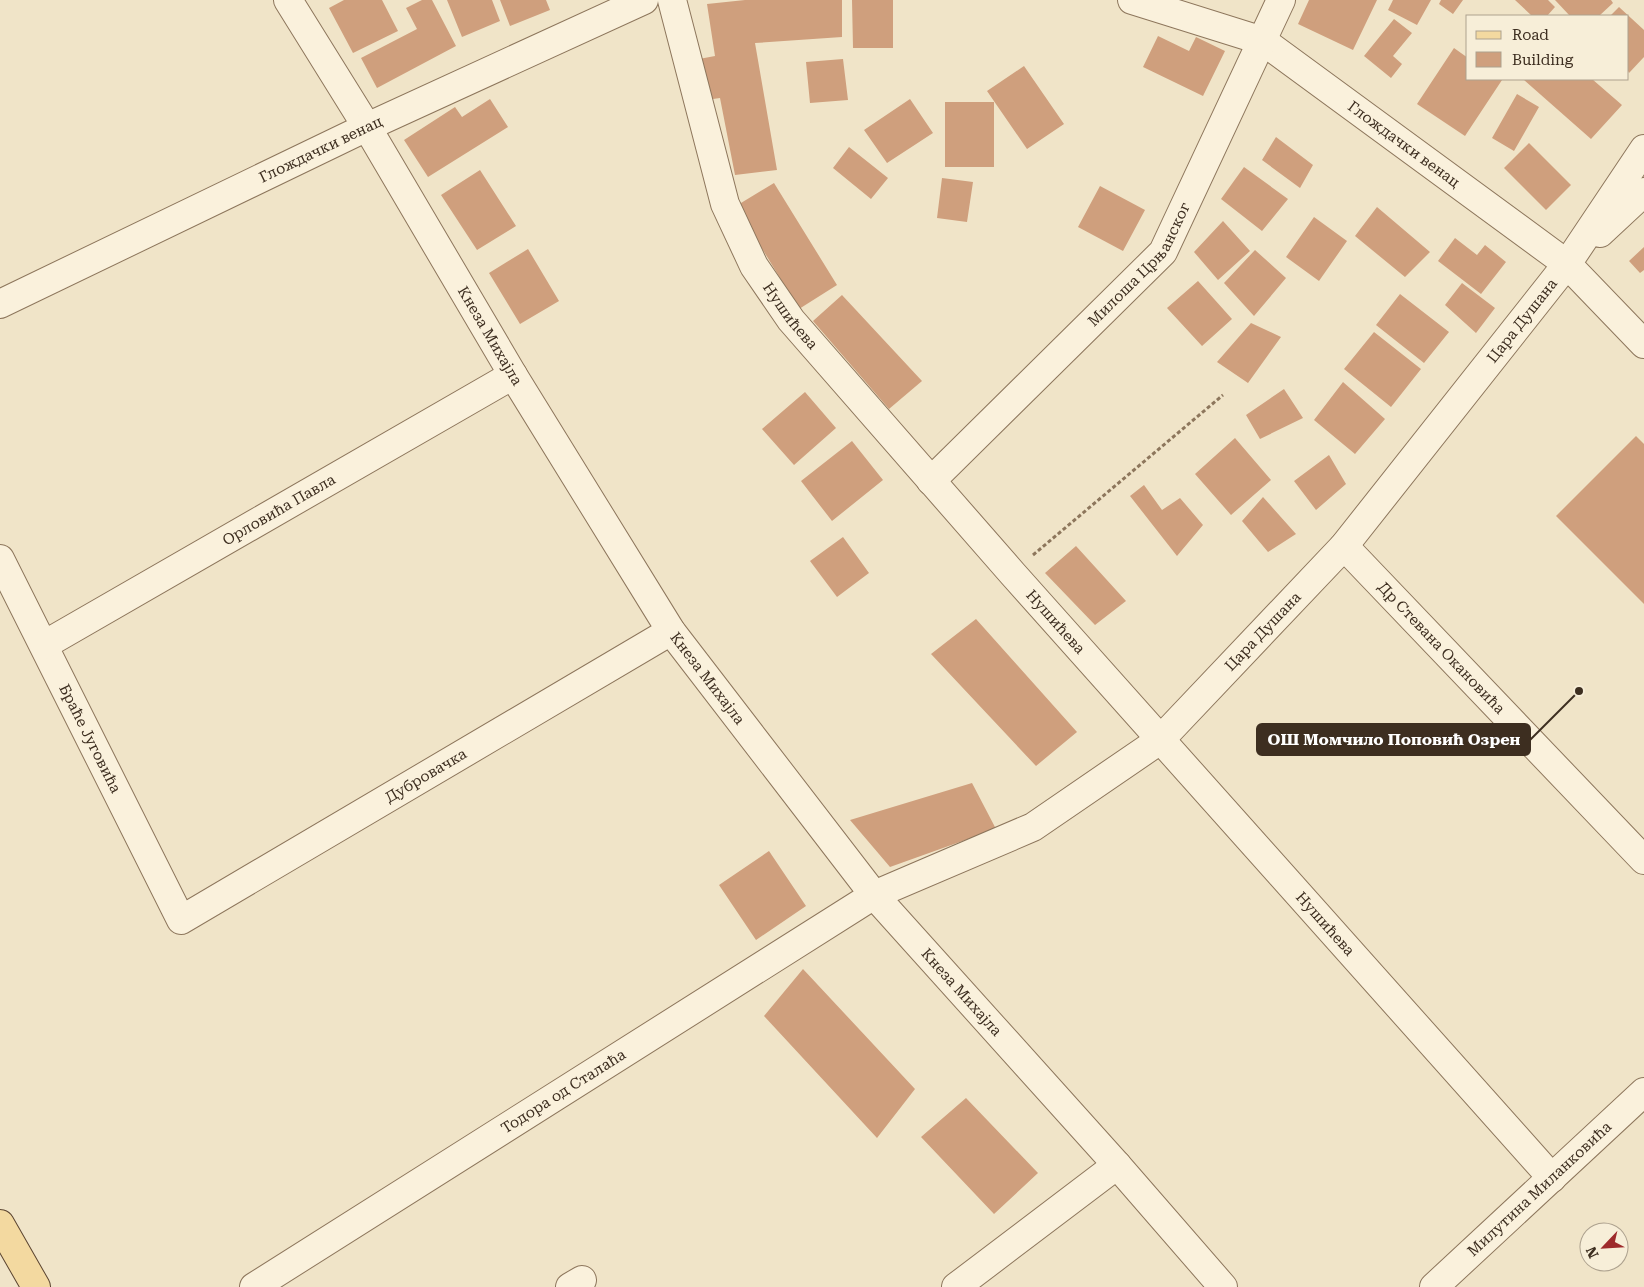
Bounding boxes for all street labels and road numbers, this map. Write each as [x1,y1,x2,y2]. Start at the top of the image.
street label: Глождачки венац [1344,97,1464,192]
street label: Глождачки венац [256,112,385,187]
street label: Милоша Црњанског [1084,199,1194,330]
street label: Цара Душана [1483,275,1561,366]
street label: Нушићева [759,279,822,353]
street label: Кнеза Михајла [454,283,526,389]
street label: Орловића Павла [219,470,339,549]
street label: Др Стевана Окановића [1374,578,1509,718]
street label: Нушићева [1022,586,1089,657]
street label: Цара Душана [1221,588,1305,675]
street label: Кнеза Михајла [666,629,749,728]
street label: Браће Југовића [55,681,125,796]
street label: Дубровачка [382,745,470,807]
street label: Нушићева [1292,888,1358,960]
street label: Кнеза Михајла [917,945,1006,1040]
street label: Тодора од Сталаћа [498,1045,629,1137]
street label: Милутина Миланковића [1464,1118,1615,1260]

